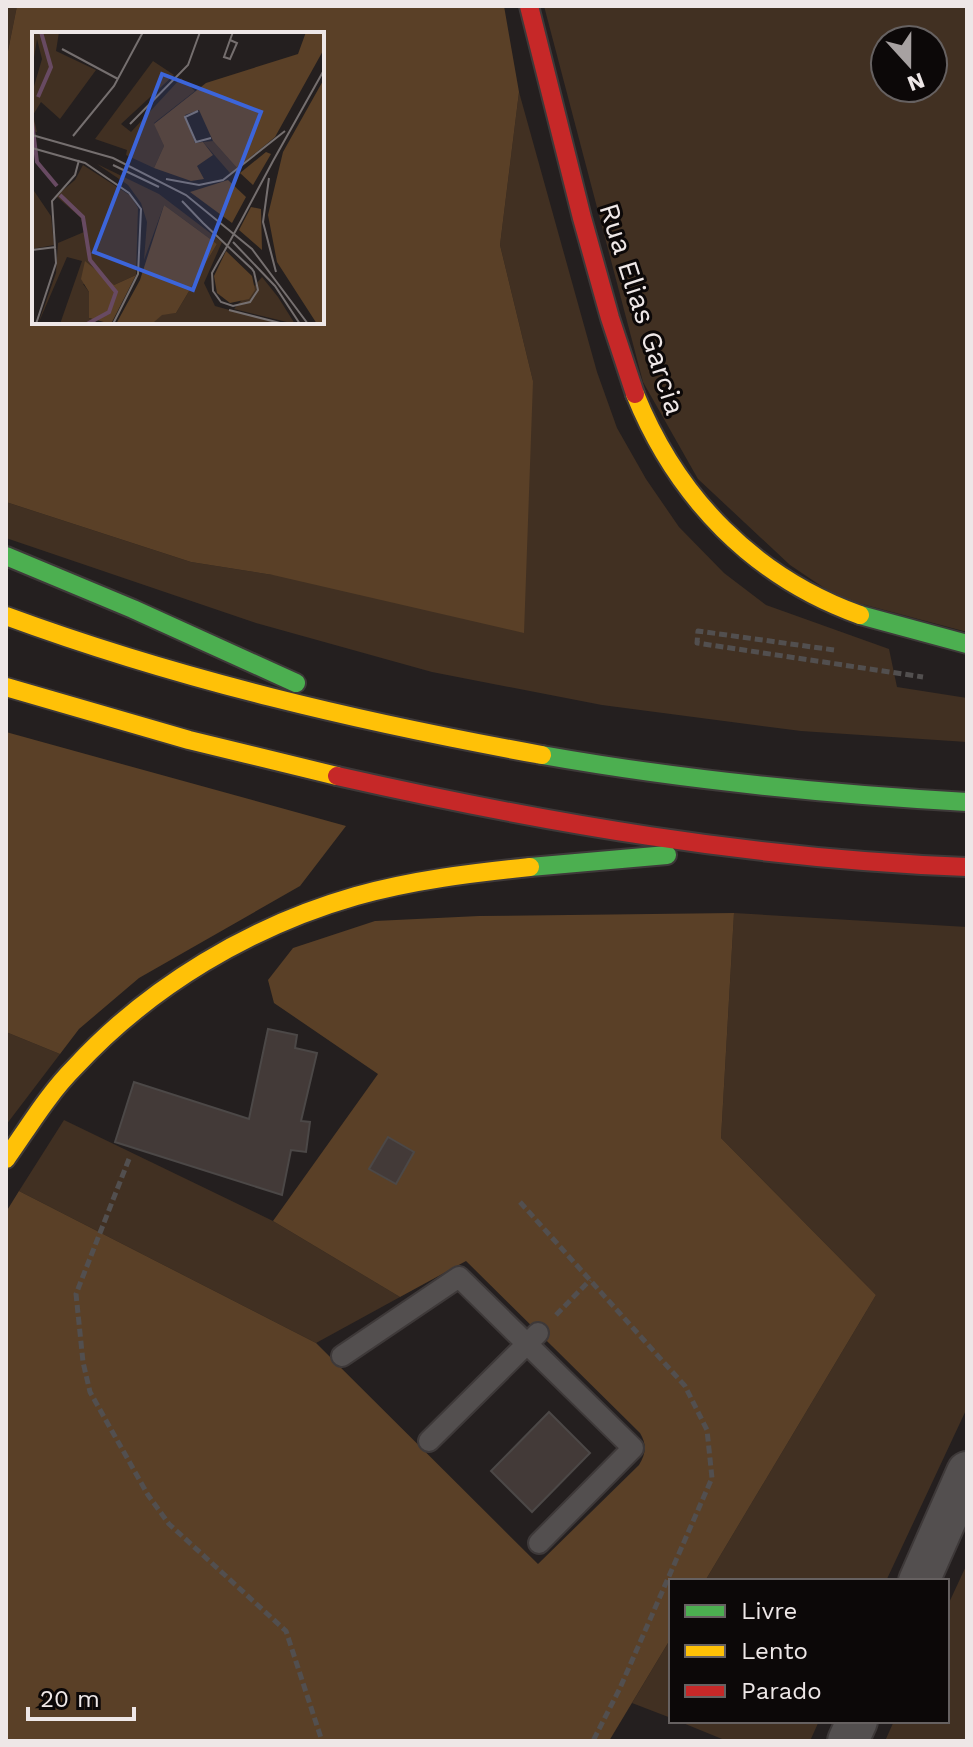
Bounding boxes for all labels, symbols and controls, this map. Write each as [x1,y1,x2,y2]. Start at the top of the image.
north arrow [869,24,949,104]
inset map [32,32,324,324]
text: N [904,68,928,97]
street label: Rua Elias Garcia [592,199,692,419]
legend [669,1579,949,1723]
text: Livre [741,1597,797,1625]
text: Lento [741,1637,808,1665]
scale bar [28,1671,134,1721]
text: Parado [741,1677,822,1705]
text: 20 m [40,1685,100,1713]

